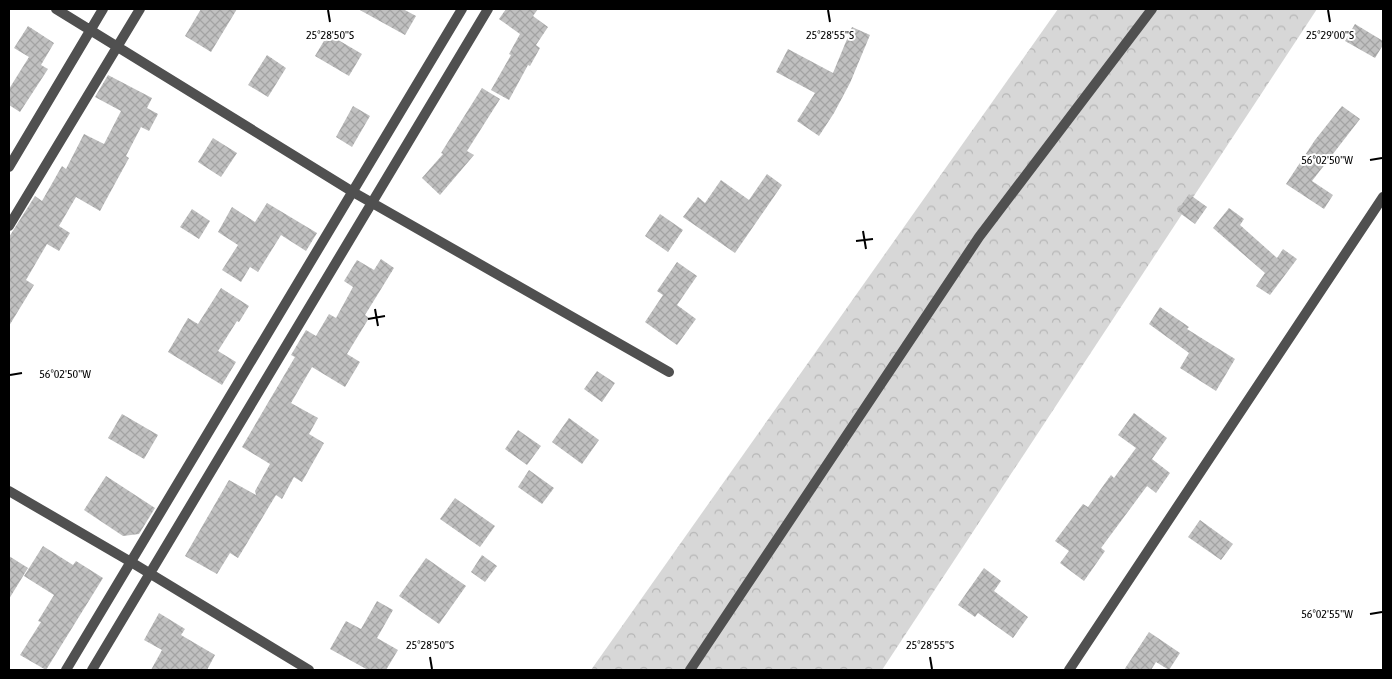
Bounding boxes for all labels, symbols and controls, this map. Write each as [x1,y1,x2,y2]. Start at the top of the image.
text: 25°28'50"S [306,28,354,42]
text: 25°28'55"S [806,28,854,42]
text: 25°29'00"S [1306,28,1354,42]
text: 56°02'50"W [1301,153,1353,167]
text: 56°02'50"W [39,367,91,381]
text: 56°02'55"W [1301,607,1353,621]
text: 25°28'50"S [406,638,454,652]
text: 25°28'55"S [906,638,954,652]

